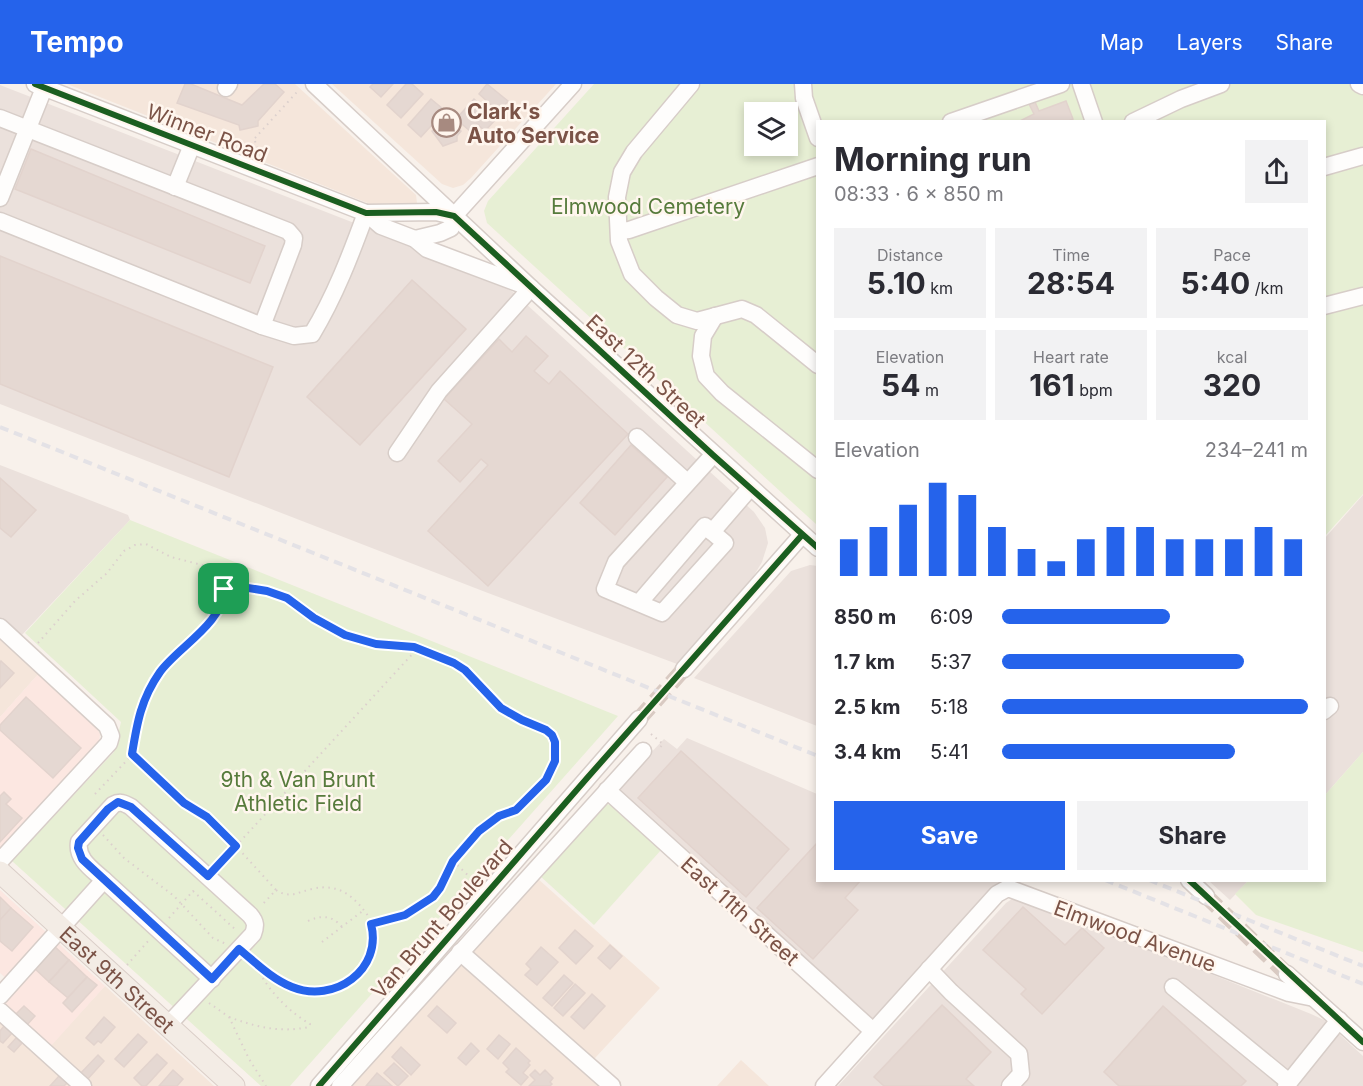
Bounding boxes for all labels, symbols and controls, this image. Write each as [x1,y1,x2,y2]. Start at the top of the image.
text: Tempo [30,25,124,59]
text: Map [1100,30,1144,55]
text: Layers [1177,30,1243,55]
text: Share [1276,30,1333,55]
street label: Winner Road [143,99,271,167]
place label: Clark's Auto Service [467,99,599,148]
map controls [744,102,798,156]
button: layers [744,102,798,156]
shop icon: Clark's Auto Service [430,107,462,139]
text: Morning run [834,139,1032,179]
button: share [1245,140,1308,203]
text: 08:33 · 6 × 850 m [834,182,1004,206]
park label: Elmwood Cemetery [551,194,745,219]
text: Distance [877,245,943,265]
text: Time [1052,245,1090,265]
text: Pace [1213,245,1251,265]
text: 5.10 [867,265,926,301]
text: 28:54 [1027,265,1115,301]
text: 5:40 [1181,265,1250,301]
text: km [926,278,953,298]
text: /km [1250,278,1283,298]
street label: East 12th Street [581,309,711,433]
text: Elevation [876,347,944,367]
text: Heart rate [1033,347,1109,367]
text: kcal [1217,347,1247,367]
text: 54 [881,367,920,403]
text: 161 [1029,367,1075,403]
text: 320 [1203,367,1261,403]
text: m [920,380,939,400]
text: bpm [1075,380,1113,400]
text: Elevation [834,438,920,462]
text: 234–241 m [1205,438,1308,462]
pin [198,563,249,614]
icon: arrive [207,572,240,605]
text: 850 m [834,605,896,629]
text: 6:09 [930,605,973,629]
text: 1.7 km [834,650,895,674]
text: 5:37 [930,650,972,674]
text: 2.5 km [834,695,901,719]
text: 5:18 [930,695,968,719]
text: 3.4 km [834,740,901,764]
text: 5:41 [930,740,969,764]
park label: 9th & Van Brunt Athletic Field [221,767,376,816]
button: Save [834,801,1065,870]
button: Share [1077,801,1308,870]
street label: Van Brunt Boulevard [366,834,518,1004]
street label: East 11th Street [676,851,804,971]
street label: Elmwood Avenue [1051,895,1219,977]
street label: East 9th Street [55,921,180,1038]

